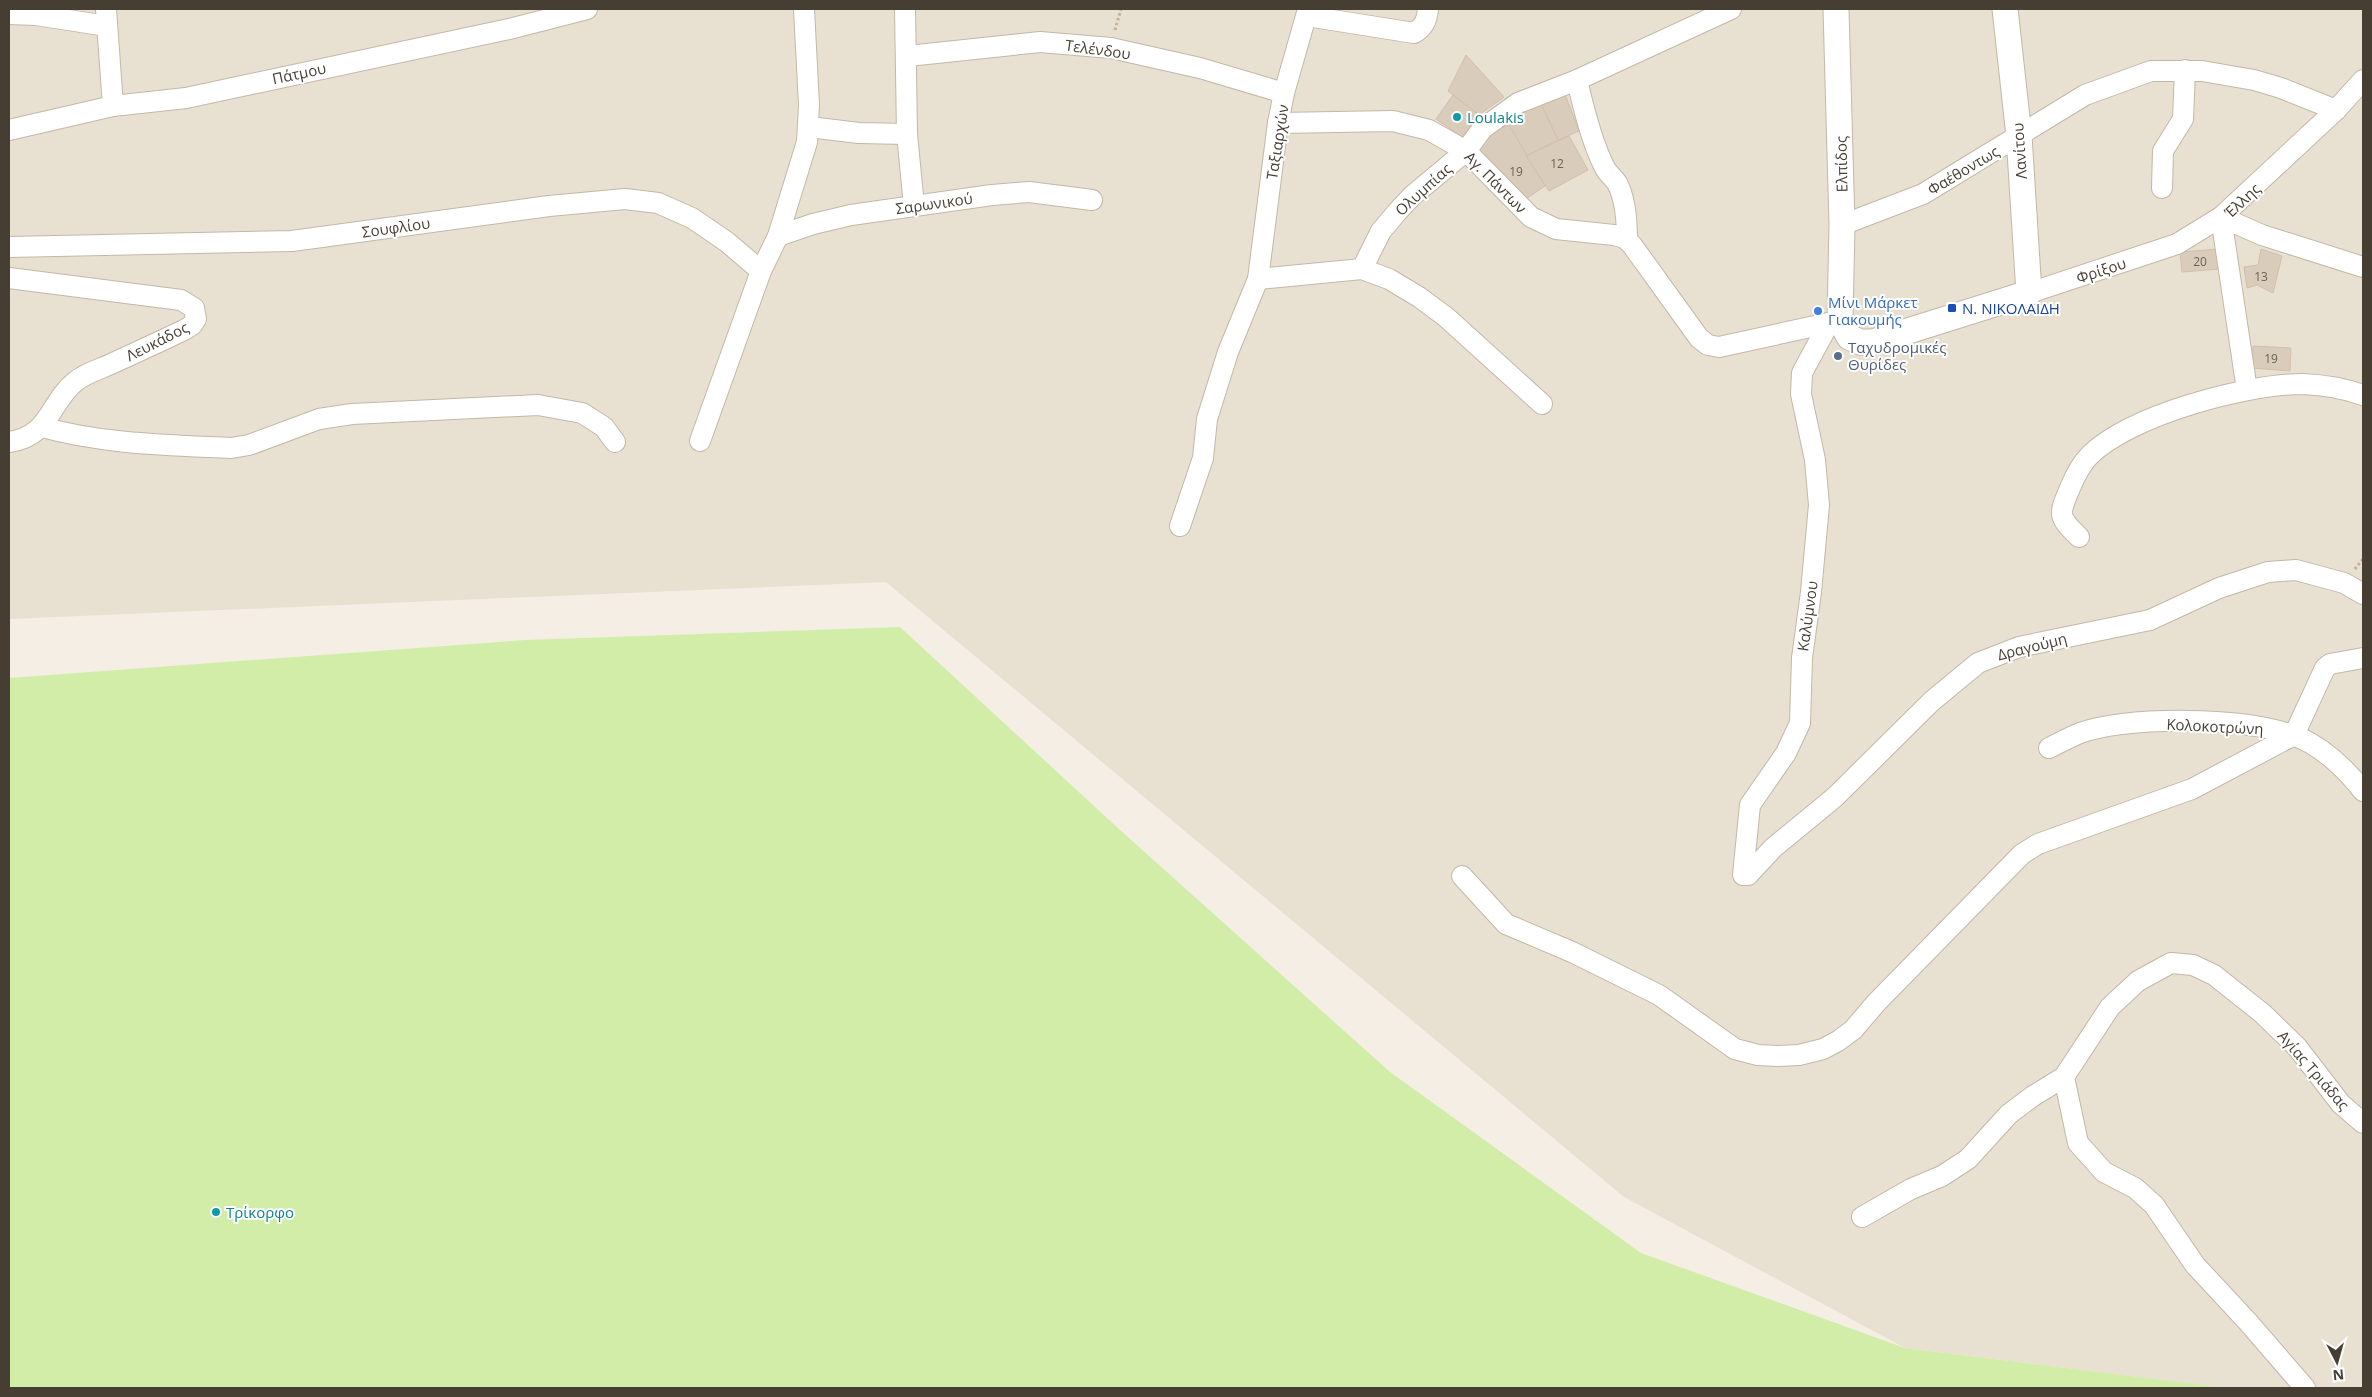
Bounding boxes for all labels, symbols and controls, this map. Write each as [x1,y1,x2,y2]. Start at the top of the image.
street label: Τελένδου [1064,35,1132,63]
street label: Πάτμου [270,58,328,88]
street label: Ταξιαρχών [1261,103,1293,181]
place label: Loulakis [1467,107,1524,127]
marker: Loulakis [1451,111,1463,123]
street label: Λανίτου [2007,122,2031,180]
street label: Ελπίδος [1831,136,1851,192]
street label: Φαέθοντως [1923,141,2003,199]
street label: Αγ. Πάντων [1461,147,1531,217]
house number: 12 [1550,155,1564,172]
street label: Ολυμπίας [1391,158,1455,220]
house number: 19 [1509,163,1523,180]
street label: Έλλης [2219,178,2264,222]
street label: Σαρωνικού [894,188,974,218]
street label: Σουφλίου [361,212,431,242]
street label: Φρίξου [2073,253,2129,287]
house number: 20 [2193,253,2207,270]
house number: 13 [2254,268,2268,285]
place label: Μίνι Μάρκετ Γιακουμής [1828,292,1918,329]
place label: Ν. ΝΙΚΟΛΑΙΔΗ [1962,298,2060,318]
marker: Ν. ΝΙΚΟΛΑΙΔΗ [1946,302,1958,314]
marker: Μίνι Μάρκετ Γιακουμής [1812,305,1824,317]
street label: Λευκάδος [122,317,192,365]
place label: Ταχυδρομικές Θυρίδες [1848,337,1946,374]
marker: Ταχυδρομικές Θυρίδες [1832,350,1844,362]
house number: 19 [2264,350,2278,367]
street label: Καλύμνου [1792,579,1822,653]
street label: Δραγούμη [1995,628,2069,664]
street label: Κολοκοτρώνη [2166,713,2264,739]
street label: Αγίας Τριάδας [2274,1026,2354,1114]
place label: Τρίκορφο [226,1202,294,1222]
marker: Τρίκορφο [210,1206,222,1218]
north arrow [2312,1337,2362,1387]
text: N [2332,1365,2345,1385]

